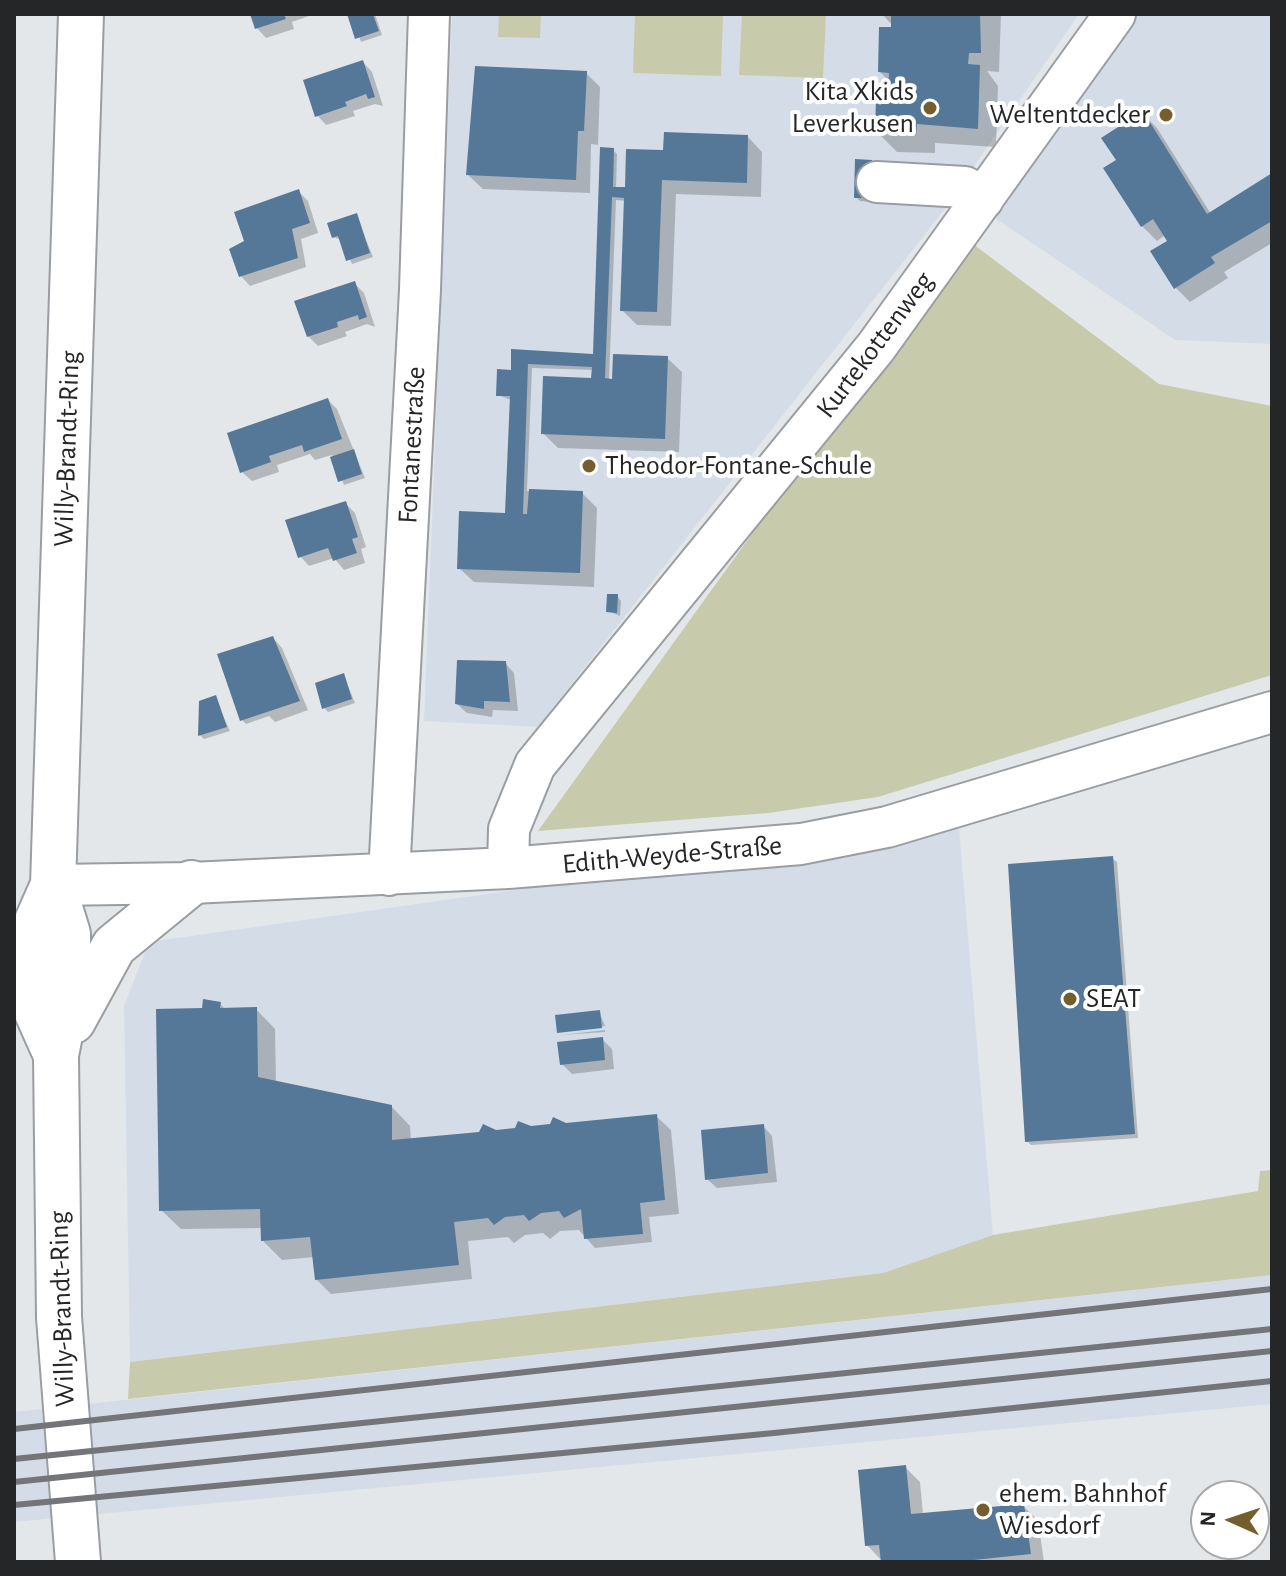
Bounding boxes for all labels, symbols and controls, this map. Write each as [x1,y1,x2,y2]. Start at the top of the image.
place label: Kita Xkids Leverkusen [792,75,914,141]
place label: Weltentdecker [990,98,1150,132]
marker: Kita Xkids Leverkusen [921,99,939,117]
marker: Weltentdecker [1157,106,1175,124]
street label: Kurtekottenweg [809,265,941,425]
street label: Willy-Brandt-Ring [47,350,87,548]
street label: Fontanestraße [391,366,433,524]
place label: Theodor-Fontane-Schule [605,449,872,483]
marker: Theodor-Fontane-Schule [580,457,598,475]
street label: Edith-Weyde-Straße [561,829,783,881]
place label: SEAT [1086,982,1141,1016]
marker: SEAT [1061,990,1079,1008]
street label: Willy-Brandt-Ring [42,1210,82,1408]
place label: ehem. Bahnhof Wiesdorf [999,1477,1166,1543]
north arrow [1190,1480,1270,1560]
marker: ehem. Bahnhof Wiesdorf [974,1501,992,1519]
text: N [1197,1511,1219,1527]

